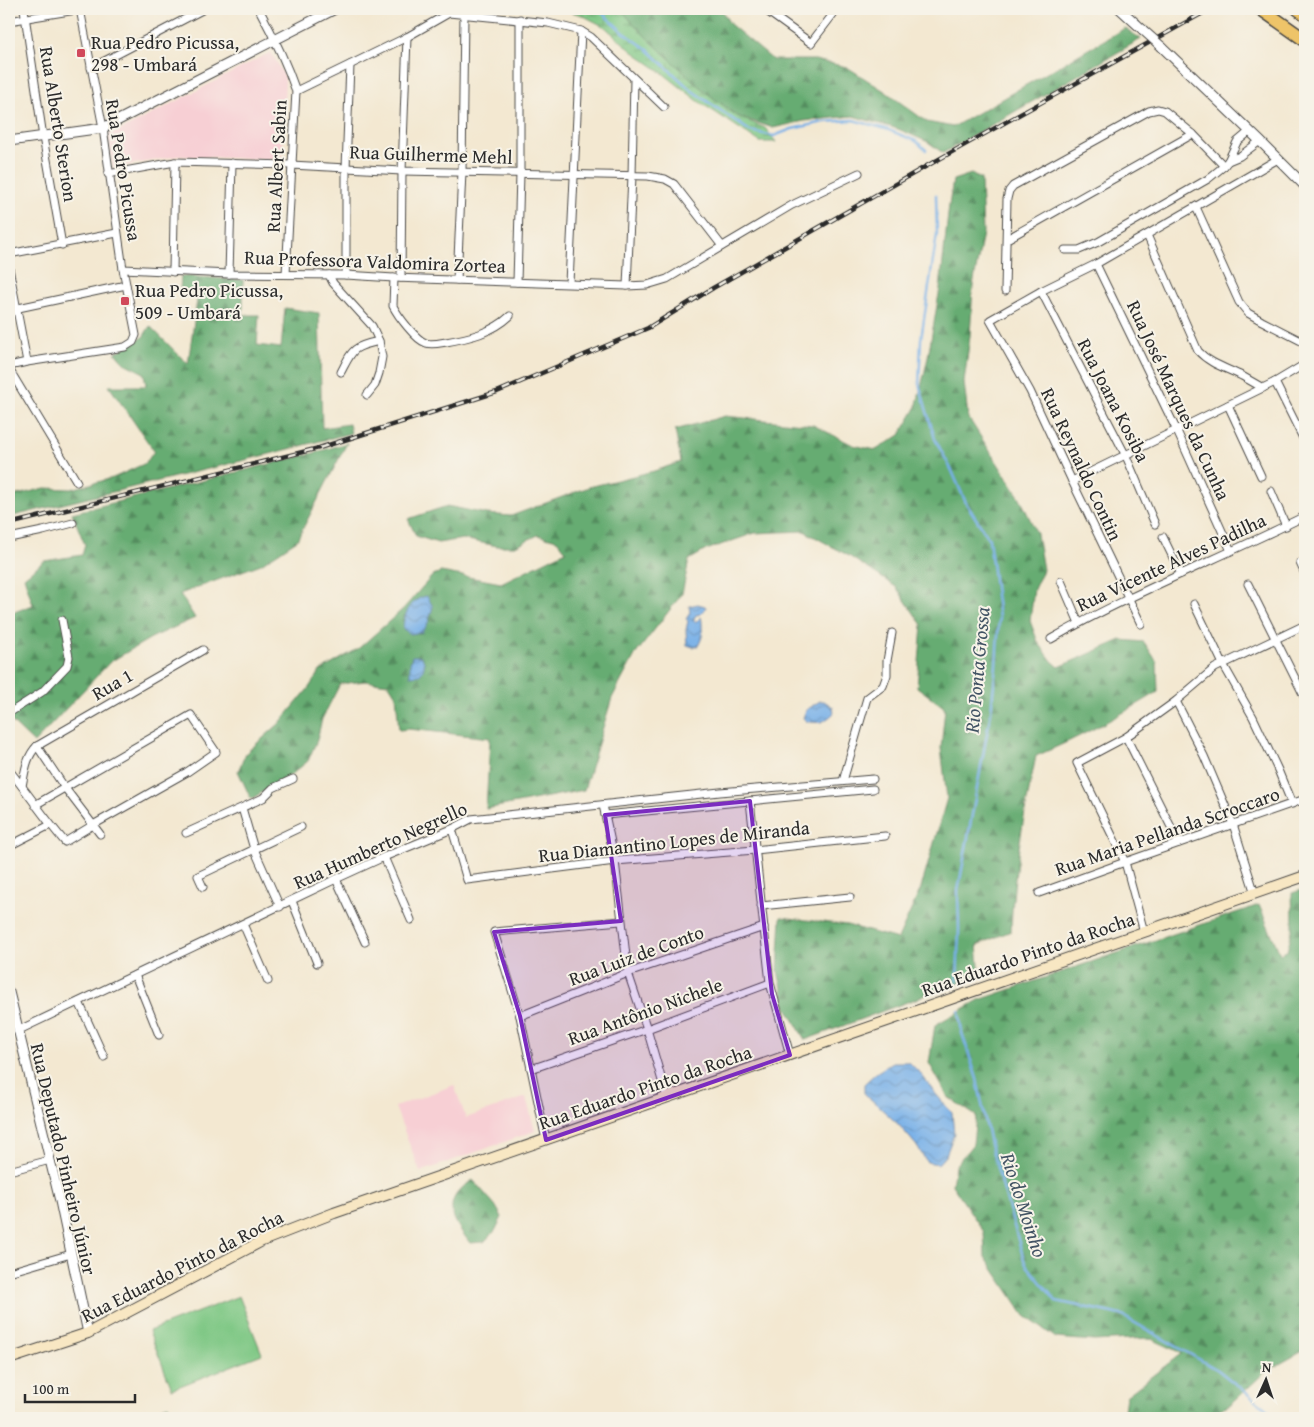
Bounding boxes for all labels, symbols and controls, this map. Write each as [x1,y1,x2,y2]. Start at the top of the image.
place label: Rua Pedro Picussa, 298 - Umbará [91,28,239,78]
street label: Rua Alberto Sterion [33,44,85,204]
marker: Rua Pedro Picussa, 298 - Umbará [75,47,87,59]
street label: Rua Pedro Picussa [99,97,149,243]
street label: Rua Albert Sabin [259,99,293,233]
street label: Rua Guilherme Mehl [349,137,513,171]
street label: Rua Professora Valdomira Zortea [244,242,506,280]
place label: Rua Pedro Picussa, 509 - Umbará [135,276,283,326]
marker: Rua Pedro Picussa, 509 - Umbará [119,295,131,307]
street label: Rua José Marques da Cunha [1120,295,1238,505]
street label: Rua Joana Kosiba [1071,333,1157,467]
street label: Rua Reynaldo Contin [1034,383,1130,545]
street label: Rua Vicente Alves Padilha [1072,506,1270,618]
water label: Rio Ponta Grossa [956,605,997,735]
street label: Rua 1 [86,661,138,707]
street label: Rua Maria Pellanda Scroccaro [1051,779,1283,883]
street label: Rua Humberto Negrello [289,794,471,896]
street label: Rua Diamantino Lopes de Miranda [537,813,811,869]
street label: Rua Eduardo Pinto da Rocha [918,904,1138,1004]
street label: Rua Luiz de Conto [564,918,708,992]
street label: Rua Antônio Nichele [564,970,726,1052]
street label: Rua Eduardo Pinto da Rocha [535,1037,755,1137]
street label: Rua Deputado Pinheiro Júnior [24,1040,104,1278]
water label: Rio do Moinho [994,1148,1055,1261]
street label: Rua Eduardo Pinto da Rocha [76,1203,288,1329]
north arrow [1242,1354,1292,1404]
text: N [1261,1357,1273,1377]
scale bar [25,1372,135,1404]
text: 100 m [32,1378,70,1399]

